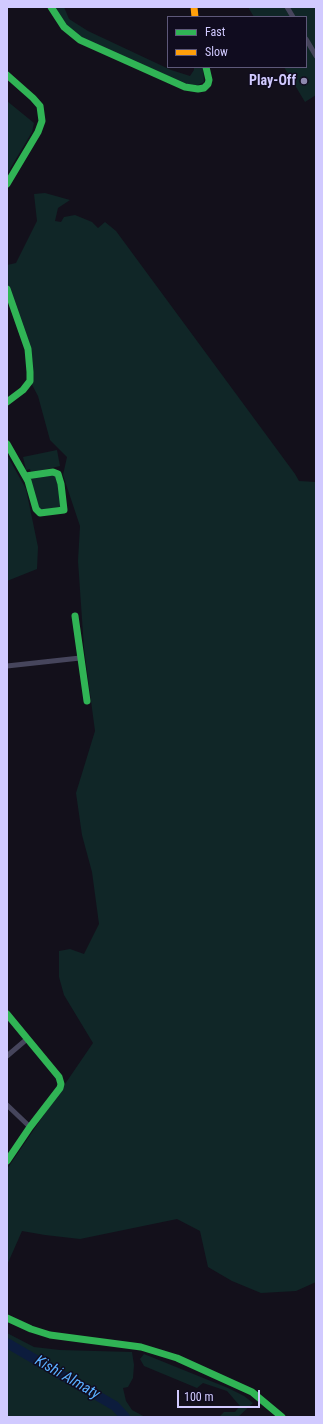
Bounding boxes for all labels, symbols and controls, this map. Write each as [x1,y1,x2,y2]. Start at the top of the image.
legend [167,16,307,68]
text: Fast [205,25,225,39]
text: Slow [205,45,228,59]
place label: Play-Off [249,73,296,89]
marker: Play-Off [299,76,309,86]
water label: Kіshі Almaty [31,1352,103,1404]
scale bar [179,1382,262,1408]
text: 100 m [184,1390,214,1404]

